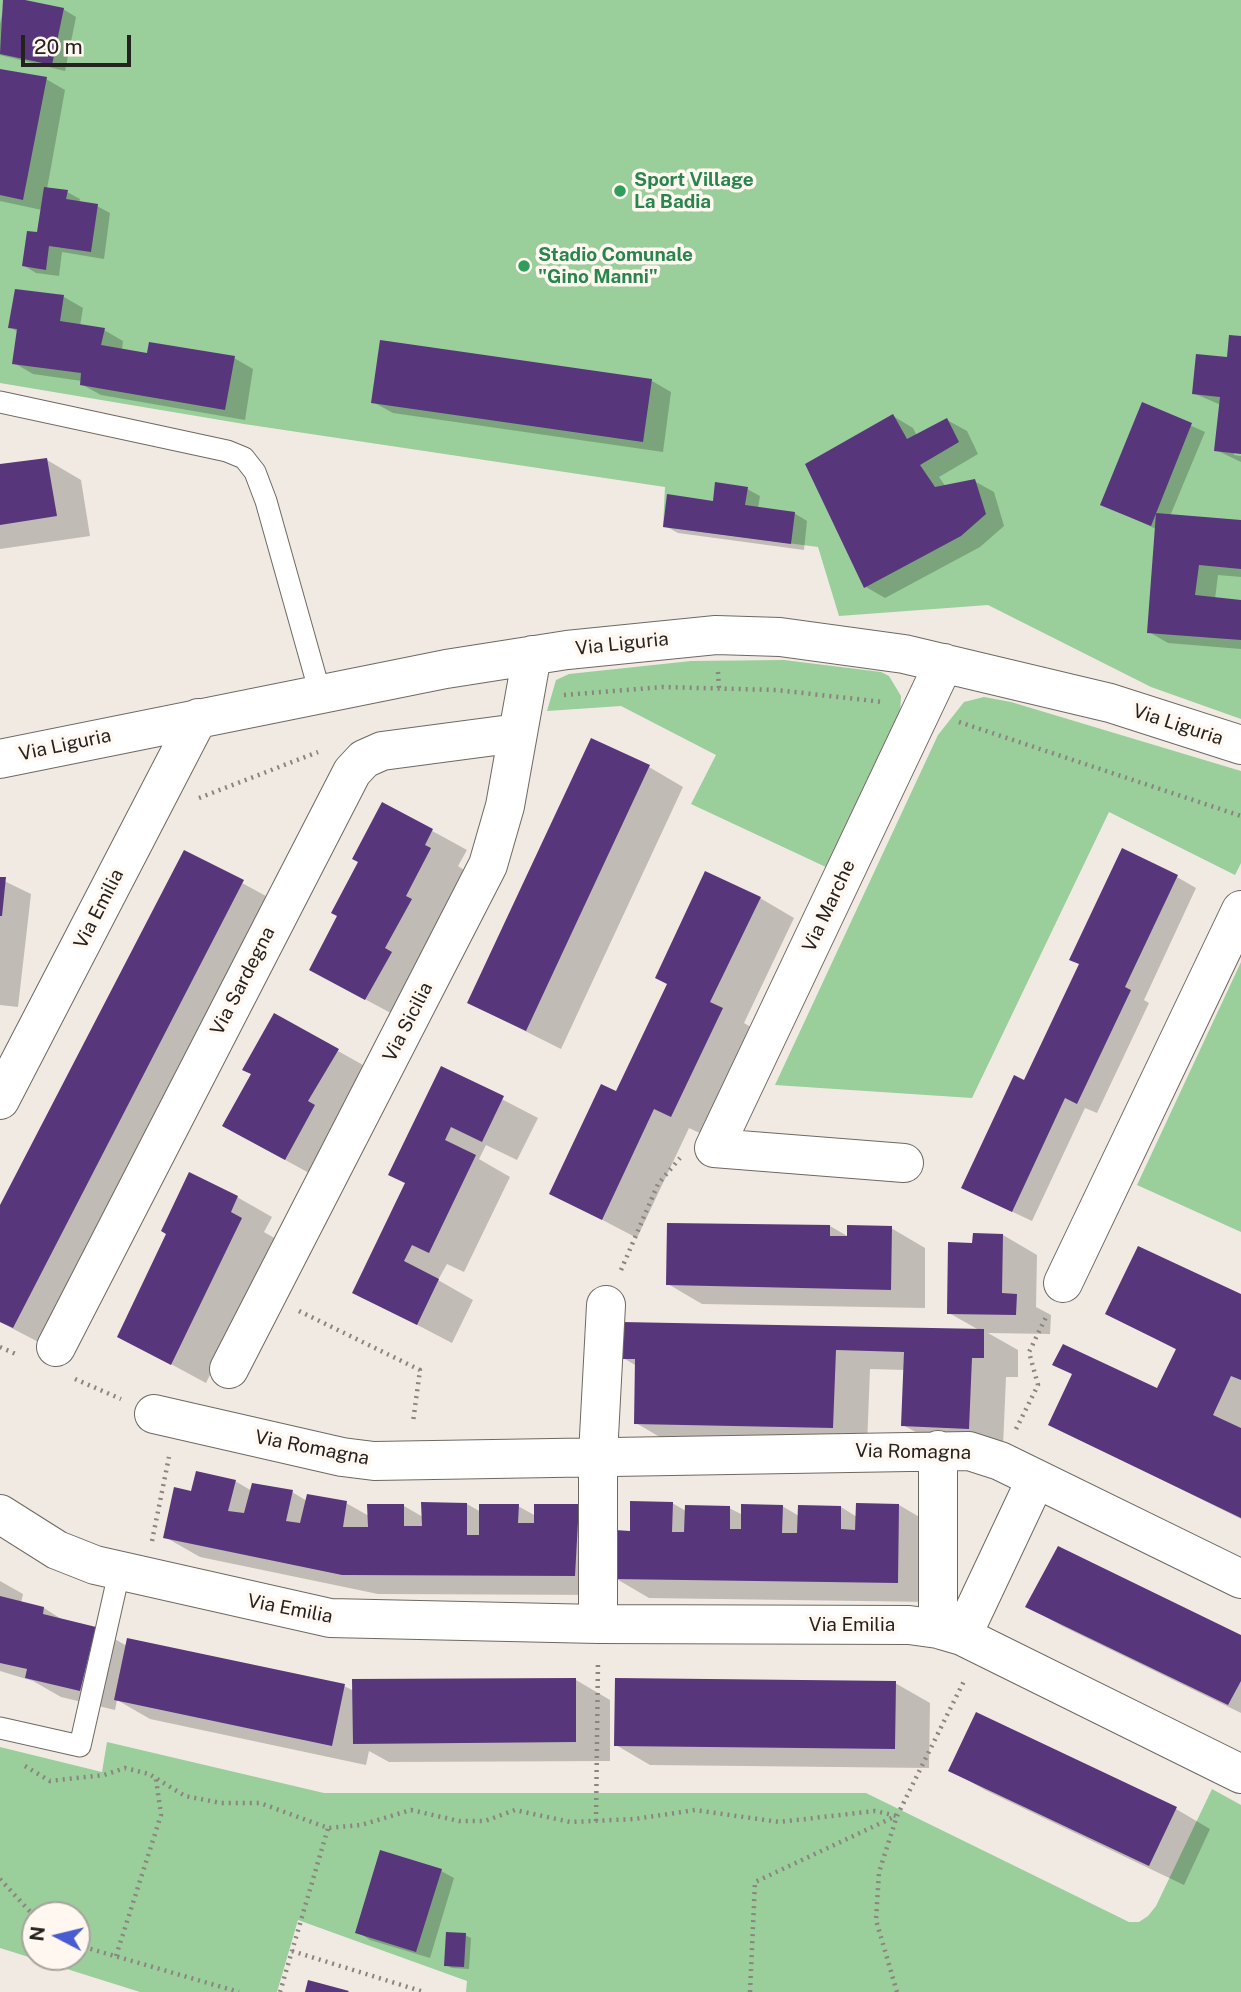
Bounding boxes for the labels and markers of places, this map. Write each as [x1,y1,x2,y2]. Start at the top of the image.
place label: Sport Village La Badia [634,169,754,213]
marker: Sport Village La Badia [612,183,628,199]
place label: Stadio Comunale "Gino Manni" [538,244,693,288]
marker: Stadio Comunale "Gino Manni" [516,258,532,274]

